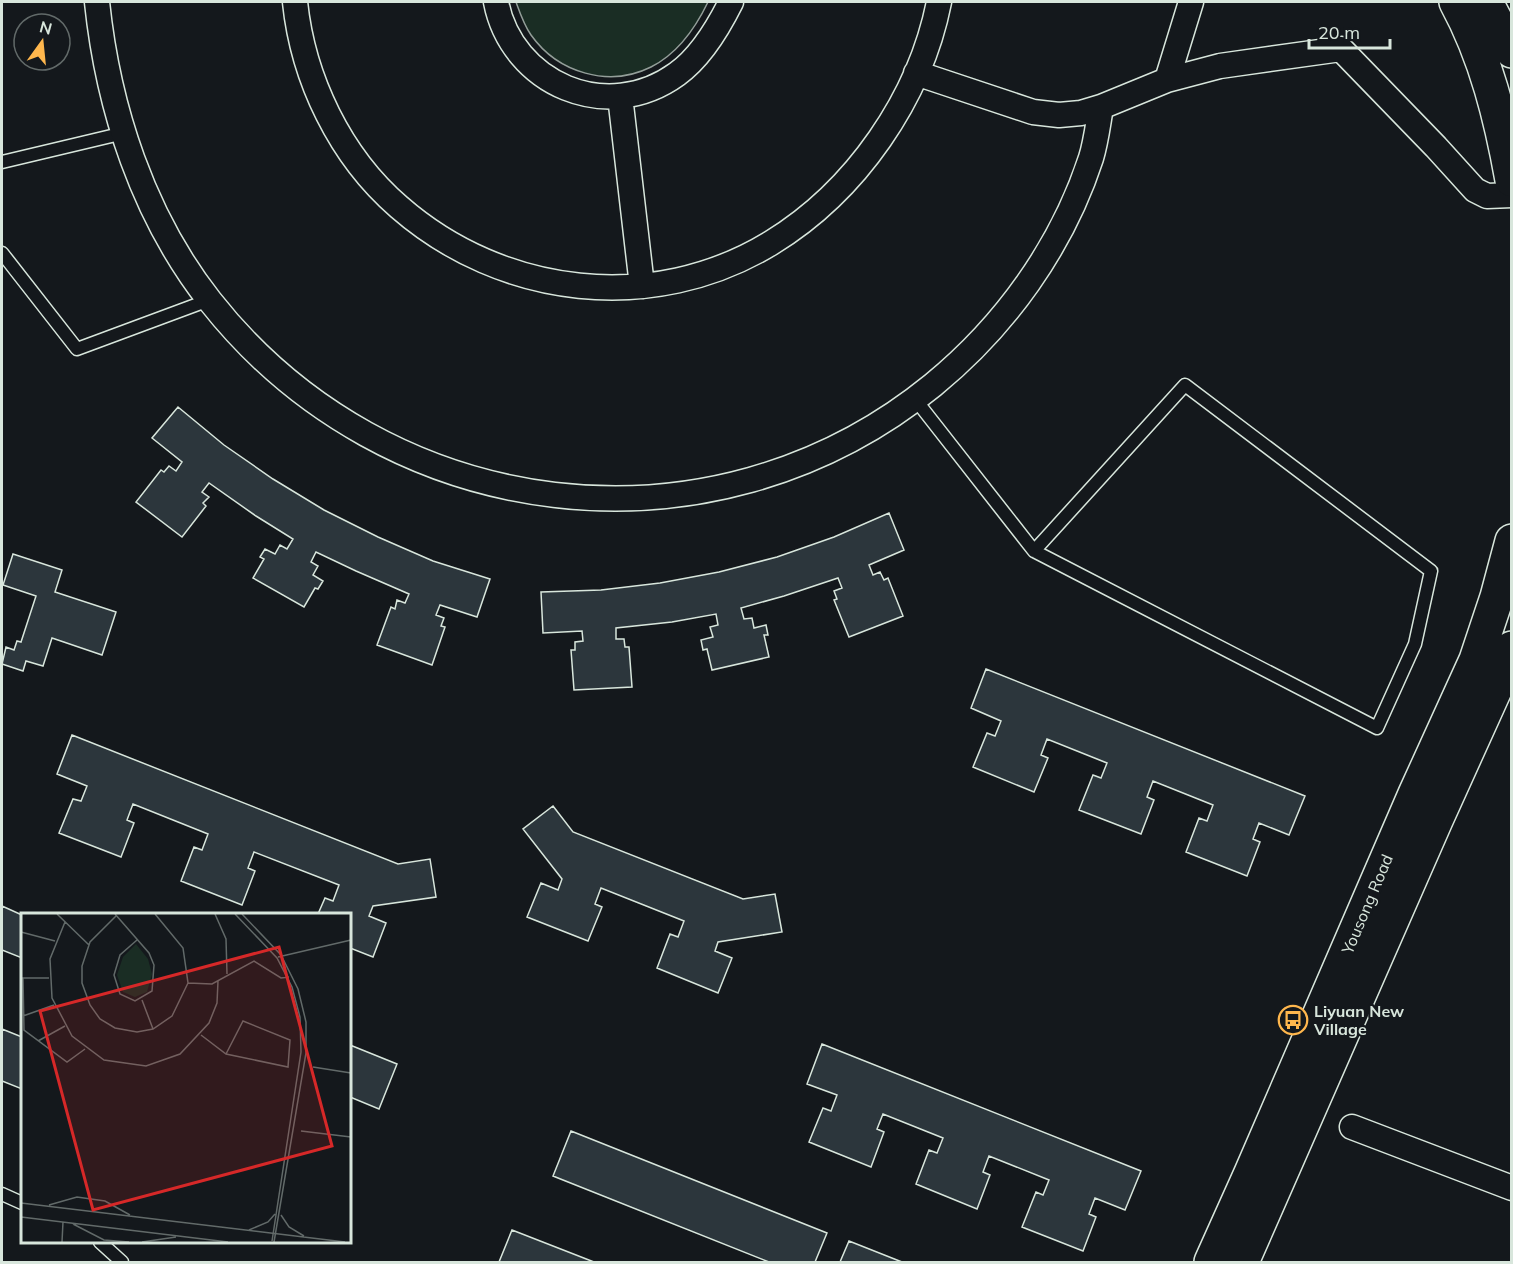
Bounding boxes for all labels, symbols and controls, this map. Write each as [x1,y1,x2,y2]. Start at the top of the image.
north arrow [12,12,72,72]
scale bar [1309,12,1390,50]
text: N [37,16,54,39]
text: 20 m [1318,21,1360,44]
street label: Yousong Road [1337,851,1397,958]
inset map [21,913,351,1243]
place label: Liyuan New Village [1313,1001,1404,1039]
bus stop icon: Liyuan New Village [1277,1004,1309,1036]

